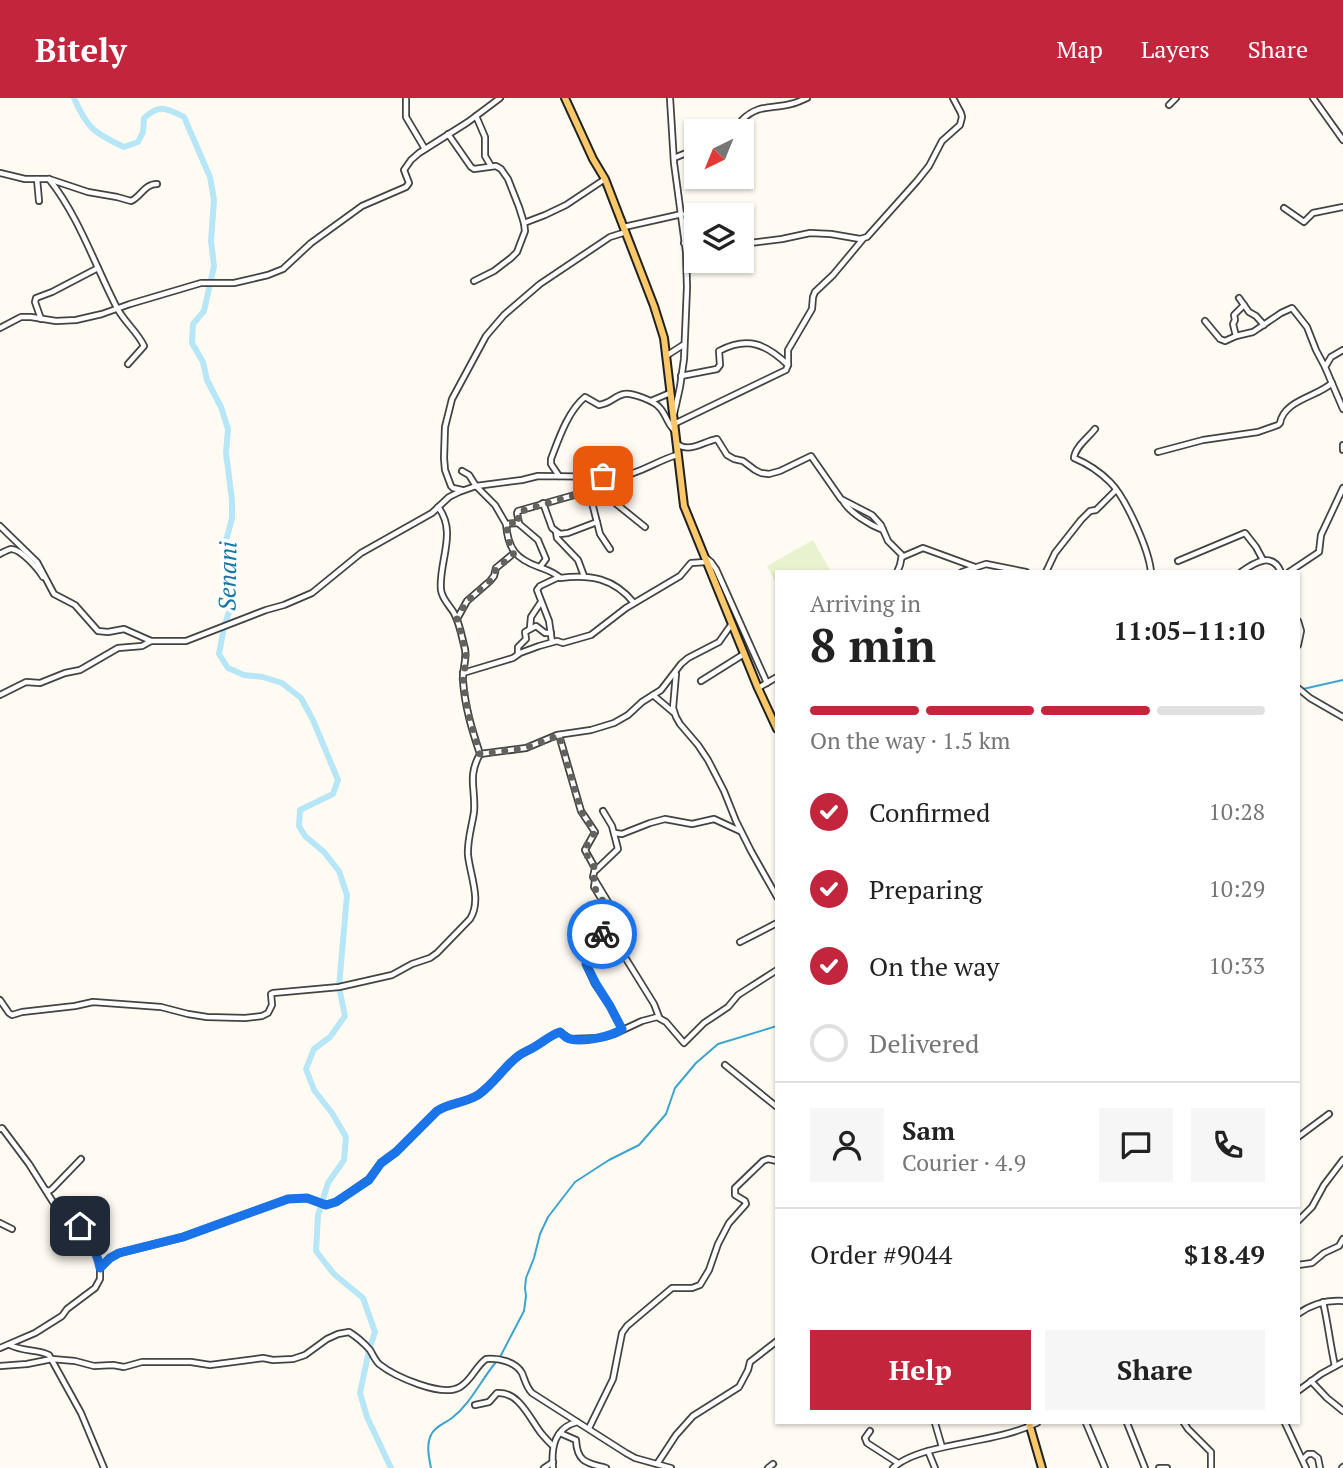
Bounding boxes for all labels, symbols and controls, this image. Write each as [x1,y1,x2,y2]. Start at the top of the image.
text: Bitely [35,28,127,71]
text: Map [1056,33,1103,65]
text: Layers [1141,33,1210,65]
text: Share [1248,33,1308,65]
north arrow [684,119,754,189]
map controls [684,119,754,273]
button: layers [684,203,754,273]
pin [573,446,633,506]
icon: bag [584,457,622,495]
water label: Senani [210,541,244,611]
text: Arriving in [810,588,921,619]
text: 11:05–11:10 [1113,613,1265,647]
text: 8 min [810,614,936,675]
text: On the way · 1.5 km [810,725,1010,756]
icon: check [810,793,848,831]
text: Confirmed [869,795,990,829]
text: 10:28 [1208,796,1265,827]
icon: check [810,870,848,908]
text: Preparing [869,872,982,906]
text: 10:29 [1208,873,1265,904]
courier [567,899,637,969]
icon: bike [583,915,621,953]
icon: check [810,947,848,985]
text: On the way [869,949,1000,983]
text: 10:33 [1208,950,1265,981]
text: Delivered [869,1026,979,1060]
button: person [810,1108,884,1182]
button: chat [1099,1108,1173,1182]
button: phone [1191,1108,1265,1182]
text: Sam [902,1113,955,1147]
text: Courier · 4.9 [902,1147,1026,1178]
pin [50,1196,110,1256]
icon: home [61,1207,99,1245]
text: Order #9044 [810,1237,952,1271]
text: $18.49 [1184,1237,1265,1271]
button: Help [810,1330,1031,1410]
button: Share [1045,1330,1265,1410]

